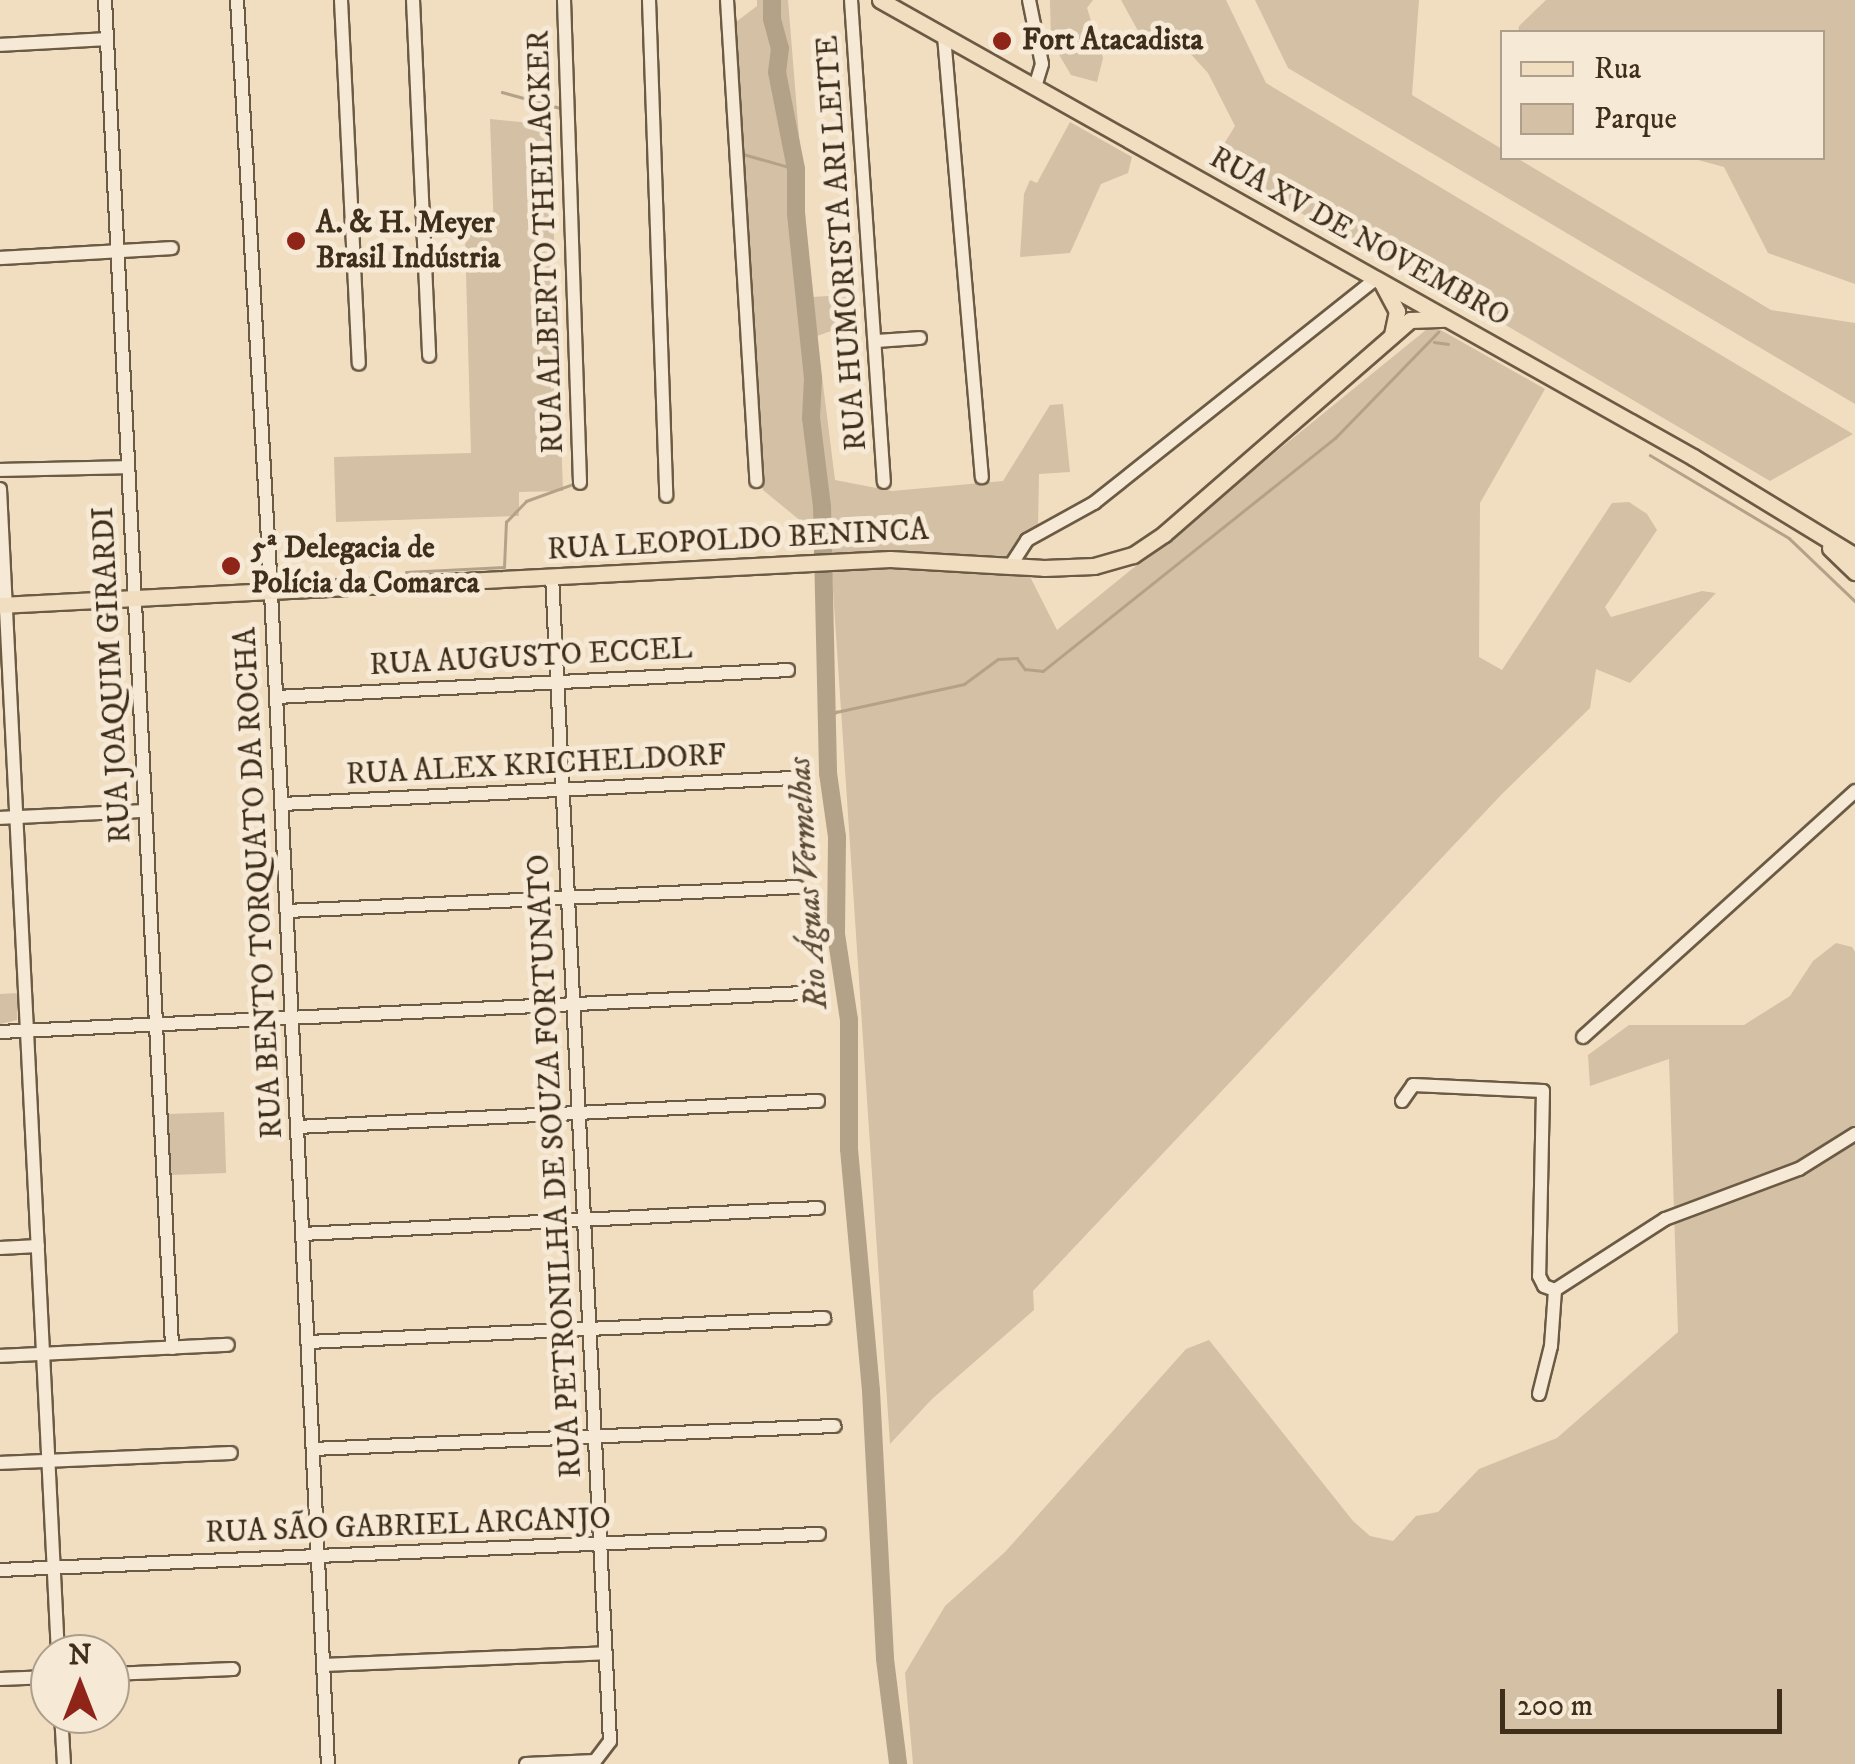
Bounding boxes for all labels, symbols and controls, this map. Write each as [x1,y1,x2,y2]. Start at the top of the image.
place label: Fort Atacadista [1022,23,1203,59]
street label: RUA ALBERTO THEILACKER [522,30,572,454]
marker: Fort Atacadista [991,30,1013,52]
legend [1500,30,1825,160]
street label: RUA HUMORISTA ARI LEITE [811,34,875,452]
text: Rua [1594,51,1641,88]
text: Parque [1594,101,1677,138]
street label: RUA XV DE NOVEMBRO [1203,141,1515,335]
place label: A. & H. Meyer Brasil Indústria [316,206,501,276]
marker: A. & H. Meyer Brasil Indústria [285,230,307,252]
street label: RUA JOAQUIM GIRARDI [86,506,140,844]
street label: RUA LEOPOLDO BENINCA [546,513,930,569]
place label: 5ª Delegacia de Polícia da Comarca [251,531,480,602]
marker: 5ª Delegacia de Polícia da Comarca [220,555,242,577]
street label: RUA BENTO TORQUATO DA ROCHA [229,626,291,1140]
street label: RUA AUGUSTO ECCEL [369,632,693,684]
street label: RUA ALEX KRICHELDORF [345,738,727,794]
water label: Rio Águas Vermelhas [781,756,837,1010]
street label: RUA PETRONILHA DE SOUZA FORTUNATO [522,853,590,1479]
street label: RUA SÃO GABRIEL ARCANJO [205,1502,611,1552]
north arrow [30,1634,130,1734]
text: N [69,1638,91,1673]
scale bar [1505,1669,1788,1731]
text: 200 m [1517,1688,1593,1725]

